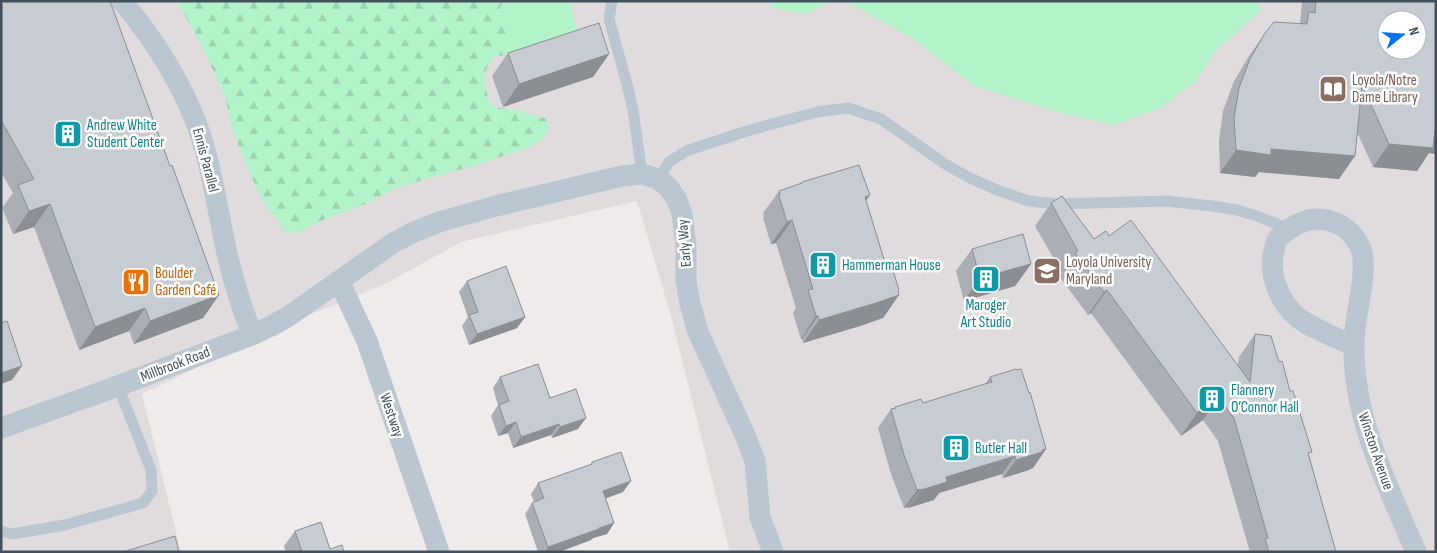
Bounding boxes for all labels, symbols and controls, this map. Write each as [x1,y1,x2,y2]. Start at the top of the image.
north arrow [1377,10,1427,60]
text: N [1405,25,1423,37]
place label: Loyola/Notre Dame Library [1352,71,1418,107]
library icon: Loyola/Notre Dame Library [1318,74,1348,104]
place label: Andrew White Student Center [86,116,165,152]
building icon: Andrew White Student Center [53,119,83,149]
street label: Ennis Parallel [188,126,223,194]
street label: Early Way [673,218,696,268]
building icon: Hammerman House [808,250,838,280]
place label: Loyola University Maryland [1066,253,1152,289]
place label: Hammerman House [842,256,941,275]
school or university icon: Loyola University Maryland [1032,256,1062,286]
place label: Boulder Garden Café [155,264,216,300]
building icon: Maroger Art Studio [971,264,1001,294]
restaurant icon: Boulder Garden Café [121,267,151,297]
place label: Maroger Art Studio [960,296,1011,332]
street label: Millbrook Road [138,342,213,386]
place label: Flannery O’Connor Hall [1231,381,1299,417]
building icon: Flannery O’Connor Hall [1197,384,1227,414]
street label: Westway [375,391,408,440]
street label: Winston Avenue [1353,410,1398,492]
building icon: Butler Hall [941,433,971,463]
place label: Butler Hall [975,439,1027,458]

